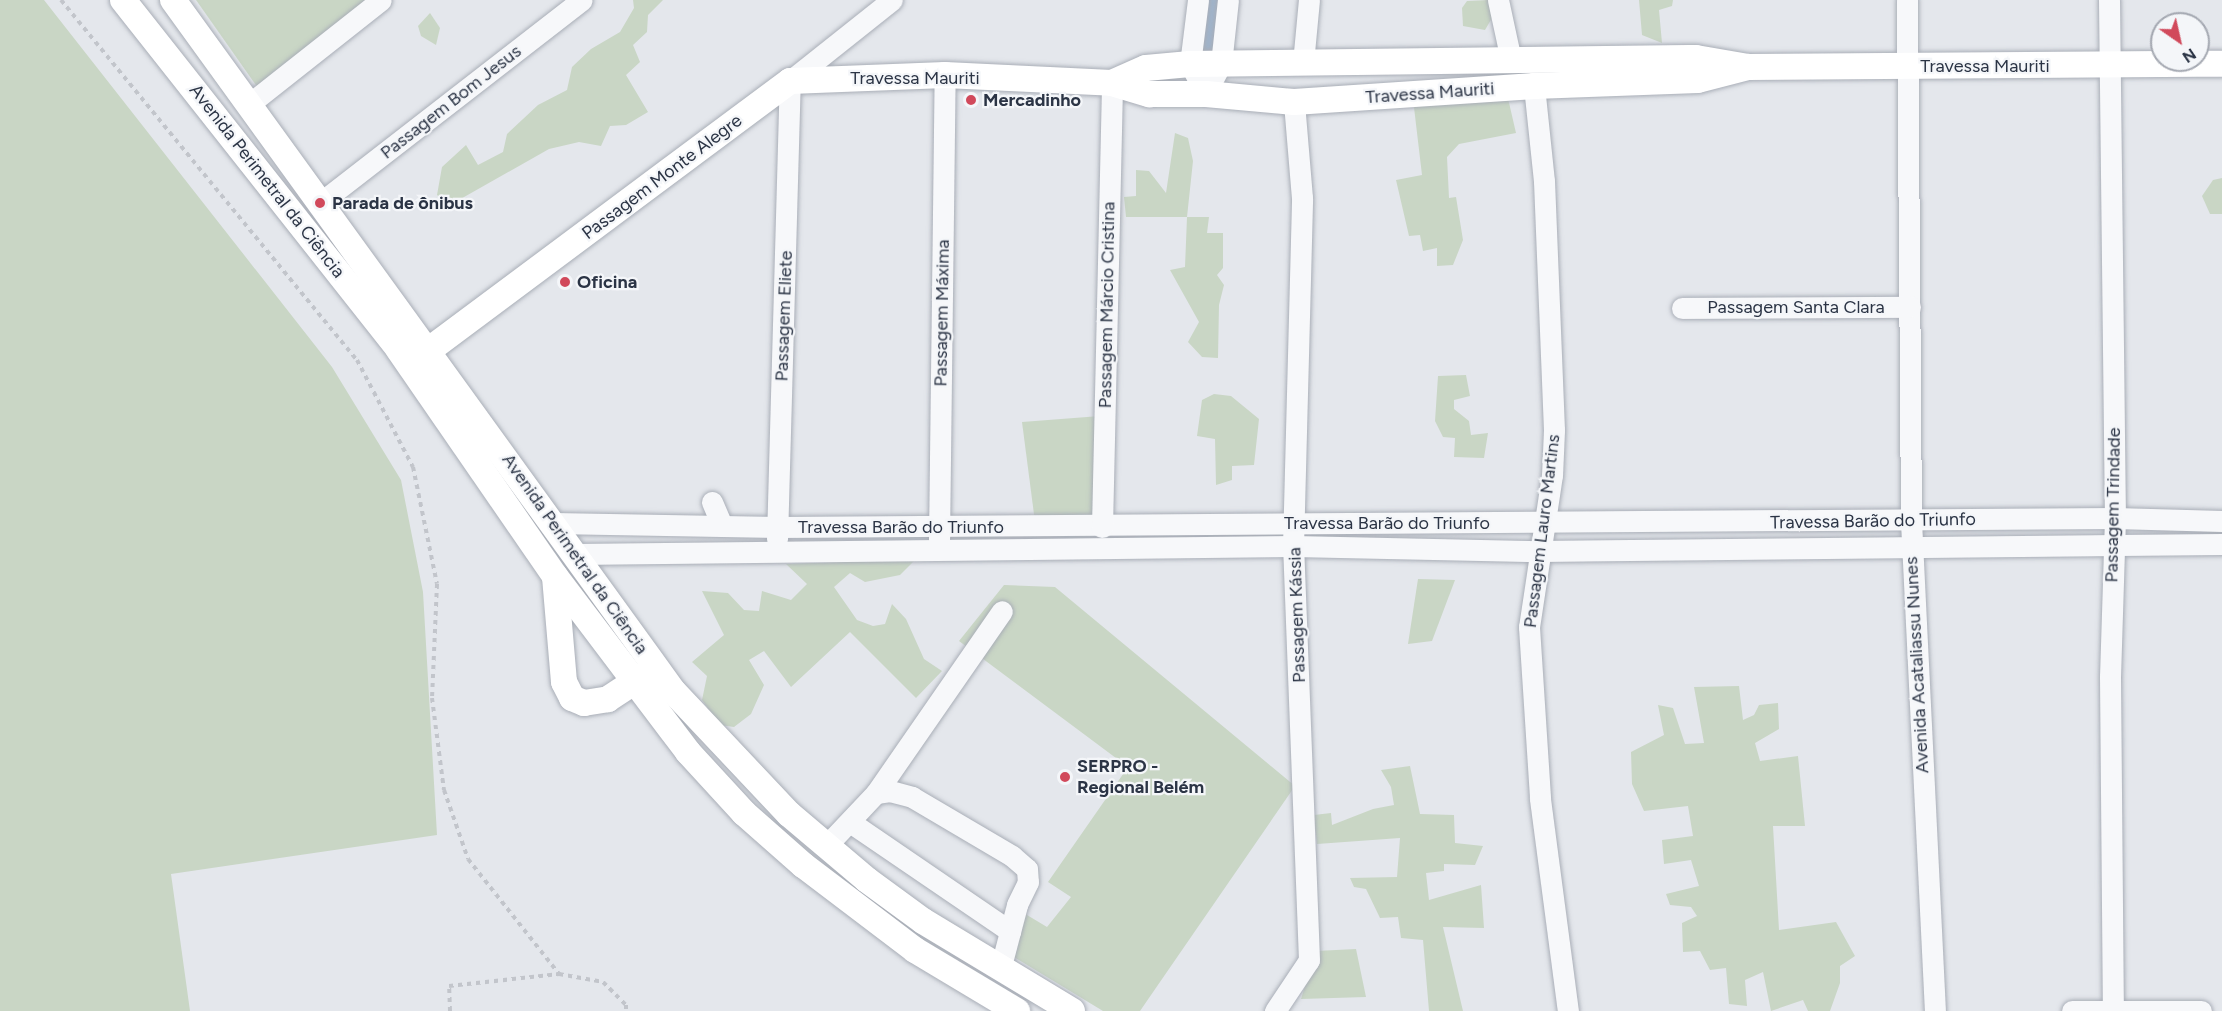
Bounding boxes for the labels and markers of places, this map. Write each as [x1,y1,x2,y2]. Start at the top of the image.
place label: Mercadinho [983,89,1081,111]
marker: Mercadinho [964,93,978,107]
place label: Parada de ônibus [332,192,473,214]
marker: Parada de ônibus [313,196,327,210]
place label: Oficina [577,271,637,293]
marker: Oficina [558,275,572,289]
place label: SERPRO - Regional Belém [1077,756,1204,798]
marker: SERPRO - Regional Belém [1058,770,1072,784]

